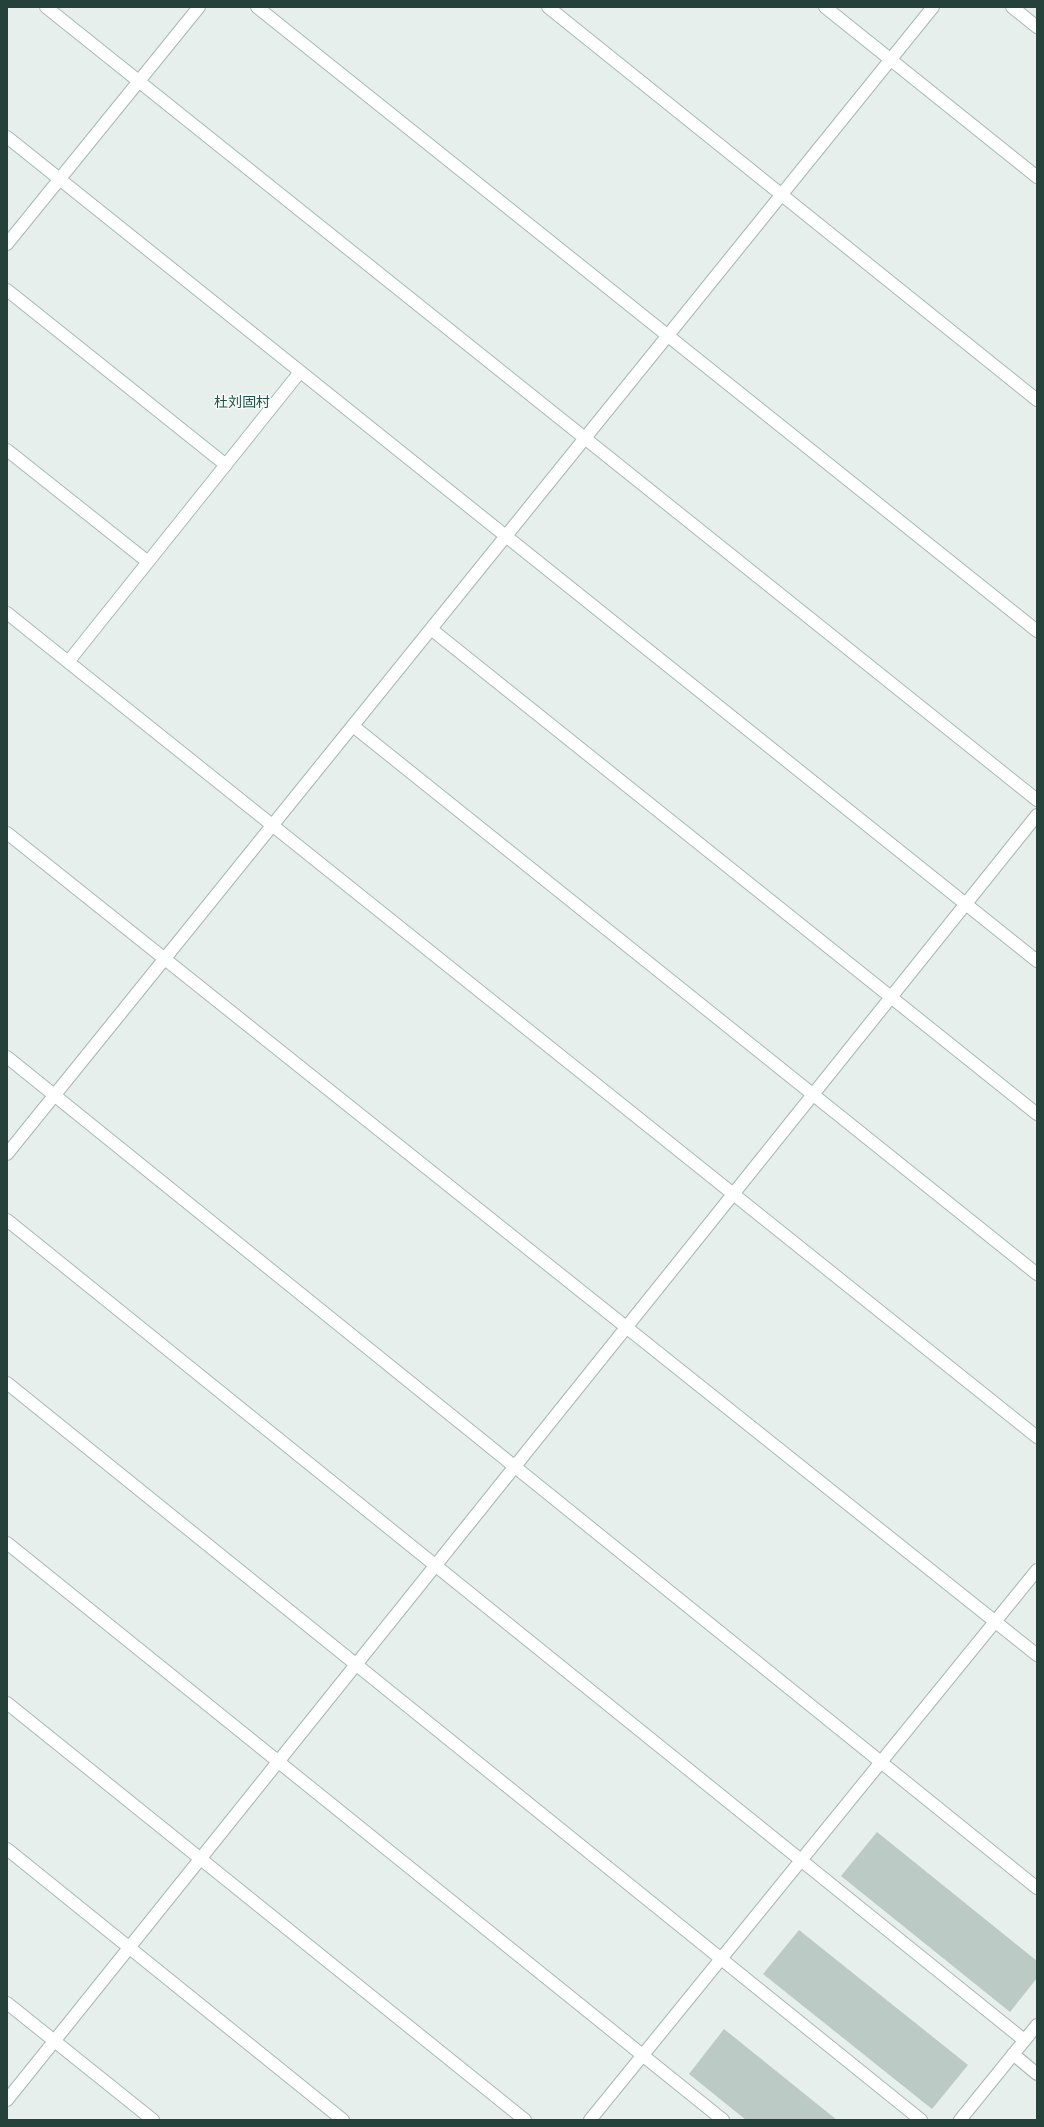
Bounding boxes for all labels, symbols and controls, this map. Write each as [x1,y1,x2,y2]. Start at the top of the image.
district label: 杜刘固村 [214,395,270,411]

